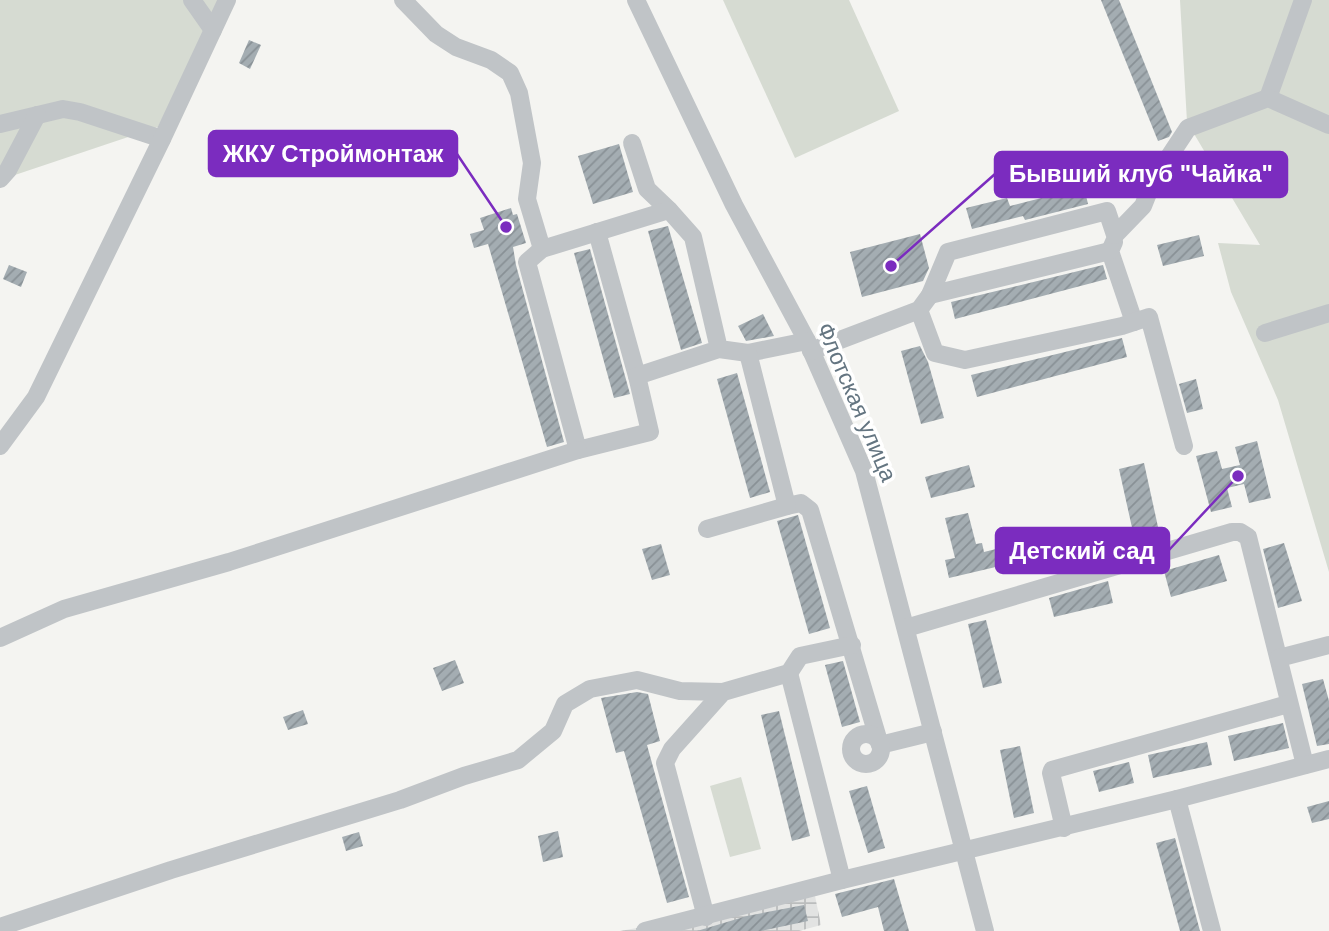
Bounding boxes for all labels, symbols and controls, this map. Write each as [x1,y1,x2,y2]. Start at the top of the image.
callout: ЖКУ Строймонтаж [209,131,457,176]
text: ЖКУ Строймонтаж [222,140,444,167]
callout: Бывший клуб "Чайка" [995,152,1287,197]
text: Бывший клуб "Чайка" [1009,160,1273,187]
street label: Флотская улица [812,319,902,485]
callout: Детский сад [996,528,1169,573]
text: Детский сад [1009,537,1155,564]

